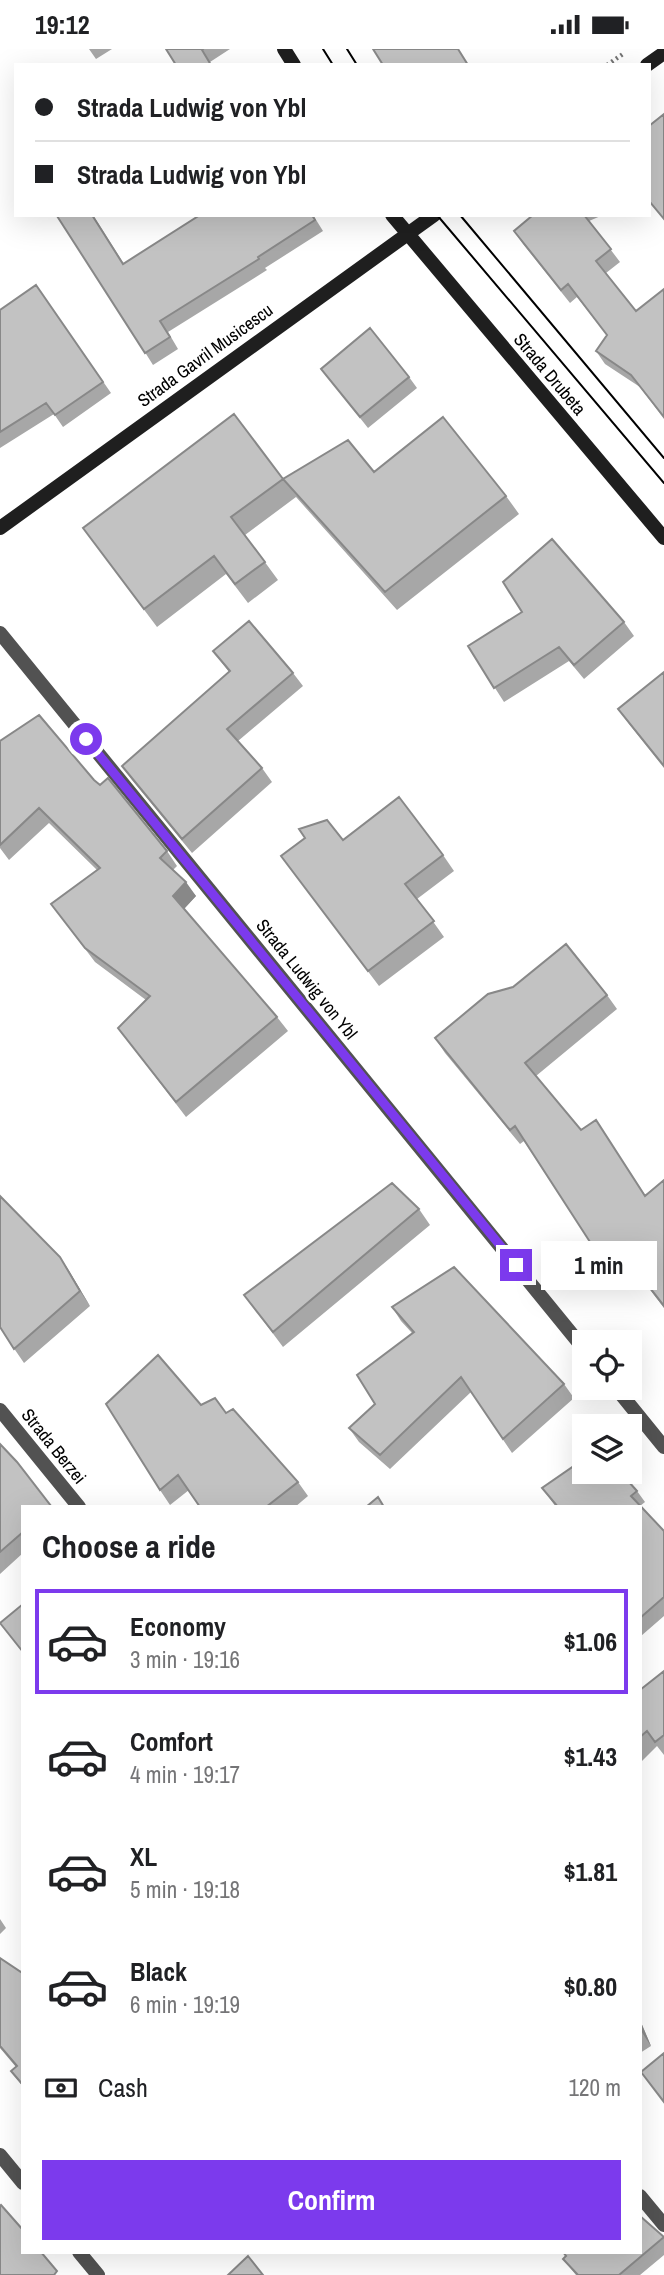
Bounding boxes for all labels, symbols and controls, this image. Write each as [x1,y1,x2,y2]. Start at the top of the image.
text: 19:12 [35,7,90,42]
text: Strada Ludwig von Ybl [77,90,306,125]
text: Strada Ludwig von Ybl [77,157,306,192]
street label: Strada Gavril Musicescu [132,297,278,413]
street label: Strada Drubeta [508,328,592,420]
route start [70,723,102,755]
street label: Strada Ludwig von Ybl [251,914,363,1044]
callout: 1 min [540,1241,656,1289]
route end [500,1249,532,1281]
text: 1 min [574,1250,624,1281]
map controls [572,1330,642,1484]
button: locate [572,1330,642,1400]
street label: Strada Berzei [16,1403,92,1489]
button: layers [572,1414,642,1484]
text: Choose a ride [42,1525,216,1568]
text: Economy [130,1609,226,1644]
icon: car [46,1610,109,1673]
text: $1.06 [564,1624,617,1659]
text: 3 min · 19:16 [130,1644,240,1675]
text: Comfort [130,1724,213,1759]
icon: car [46,1725,109,1788]
text: $1.43 [564,1739,617,1774]
text: 4 min · 19:17 [130,1759,240,1790]
text: XL [130,1839,157,1874]
icon: car [46,1840,109,1903]
text: $1.81 [564,1854,617,1889]
text: 5 min · 19:18 [130,1874,240,1905]
text: Black [130,1954,187,1989]
icon: car [46,1955,109,2018]
text: $0.80 [564,1969,617,2004]
text: 6 min · 19:19 [130,1989,240,2020]
icon: cash [42,2069,80,2107]
text: Cash [98,2070,148,2105]
text: 120 m [569,2072,621,2103]
button: Confirm [42,2160,621,2240]

